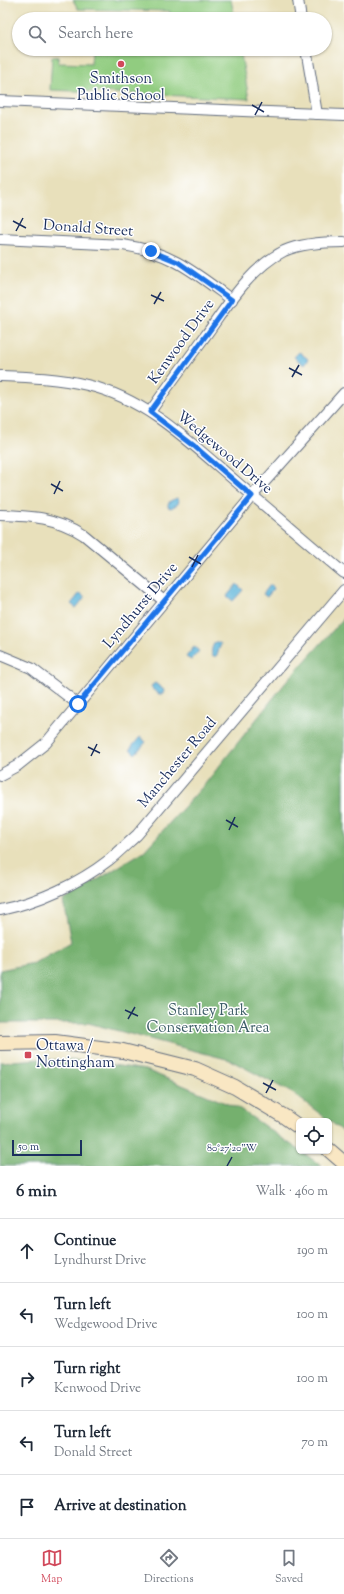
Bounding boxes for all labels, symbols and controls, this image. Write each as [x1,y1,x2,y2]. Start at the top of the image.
search box [12,12,332,56]
icon: search [26,23,48,45]
text: Search here [58,24,133,45]
marker: Smithson Public School [116,59,126,69]
place label: Smithson Public School [77,69,165,107]
street label: Donald Street [42,215,134,243]
route end [142,242,160,260]
street label: Kenwood Drive [144,295,220,389]
street label: Wedgewood Drive [171,407,277,499]
street label: Lyndhurst Drive [99,558,183,654]
route start [69,695,87,713]
street label: Manchester Road [134,713,222,813]
park label: Stanley Park Conservation Area [147,1001,270,1039]
place label: Ottawa / Nottingham [36,1036,115,1074]
marker: Ottawa / Nottingham [23,1050,33,1060]
map controls [296,1118,332,1154]
button: locate [296,1118,332,1154]
scale bar [12,1138,82,1157]
text: 50 m [18,1139,39,1155]
text: 80°27'20"W [207,1141,257,1156]
text: 6 min [16,1180,57,1204]
text: Walk · 460 m [255,1183,328,1201]
text: Continue [54,1231,116,1252]
icon: ahead [16,1240,38,1262]
text: 190 m [297,1242,328,1260]
text: Lyndhurst Drive [54,1252,146,1270]
text: Turn left [54,1295,111,1316]
icon: left [16,1304,38,1326]
text: 100 m [296,1306,328,1324]
text: Wedgewood Drive [54,1316,158,1334]
text: Turn right [54,1359,120,1380]
icon: right [16,1368,38,1390]
text: 100 m [296,1370,328,1388]
text: Kenwood Drive [54,1380,141,1398]
text: Turn left [54,1423,111,1444]
icon: left [16,1432,38,1454]
text: 70 m [301,1434,328,1452]
text: Donald Street [54,1444,132,1462]
icon: arrive [16,1496,38,1518]
text: Arrive at destination [54,1496,187,1517]
tab: Map [41,1547,63,1587]
tab: Directions [144,1547,194,1587]
tab: Saved [275,1547,303,1587]

